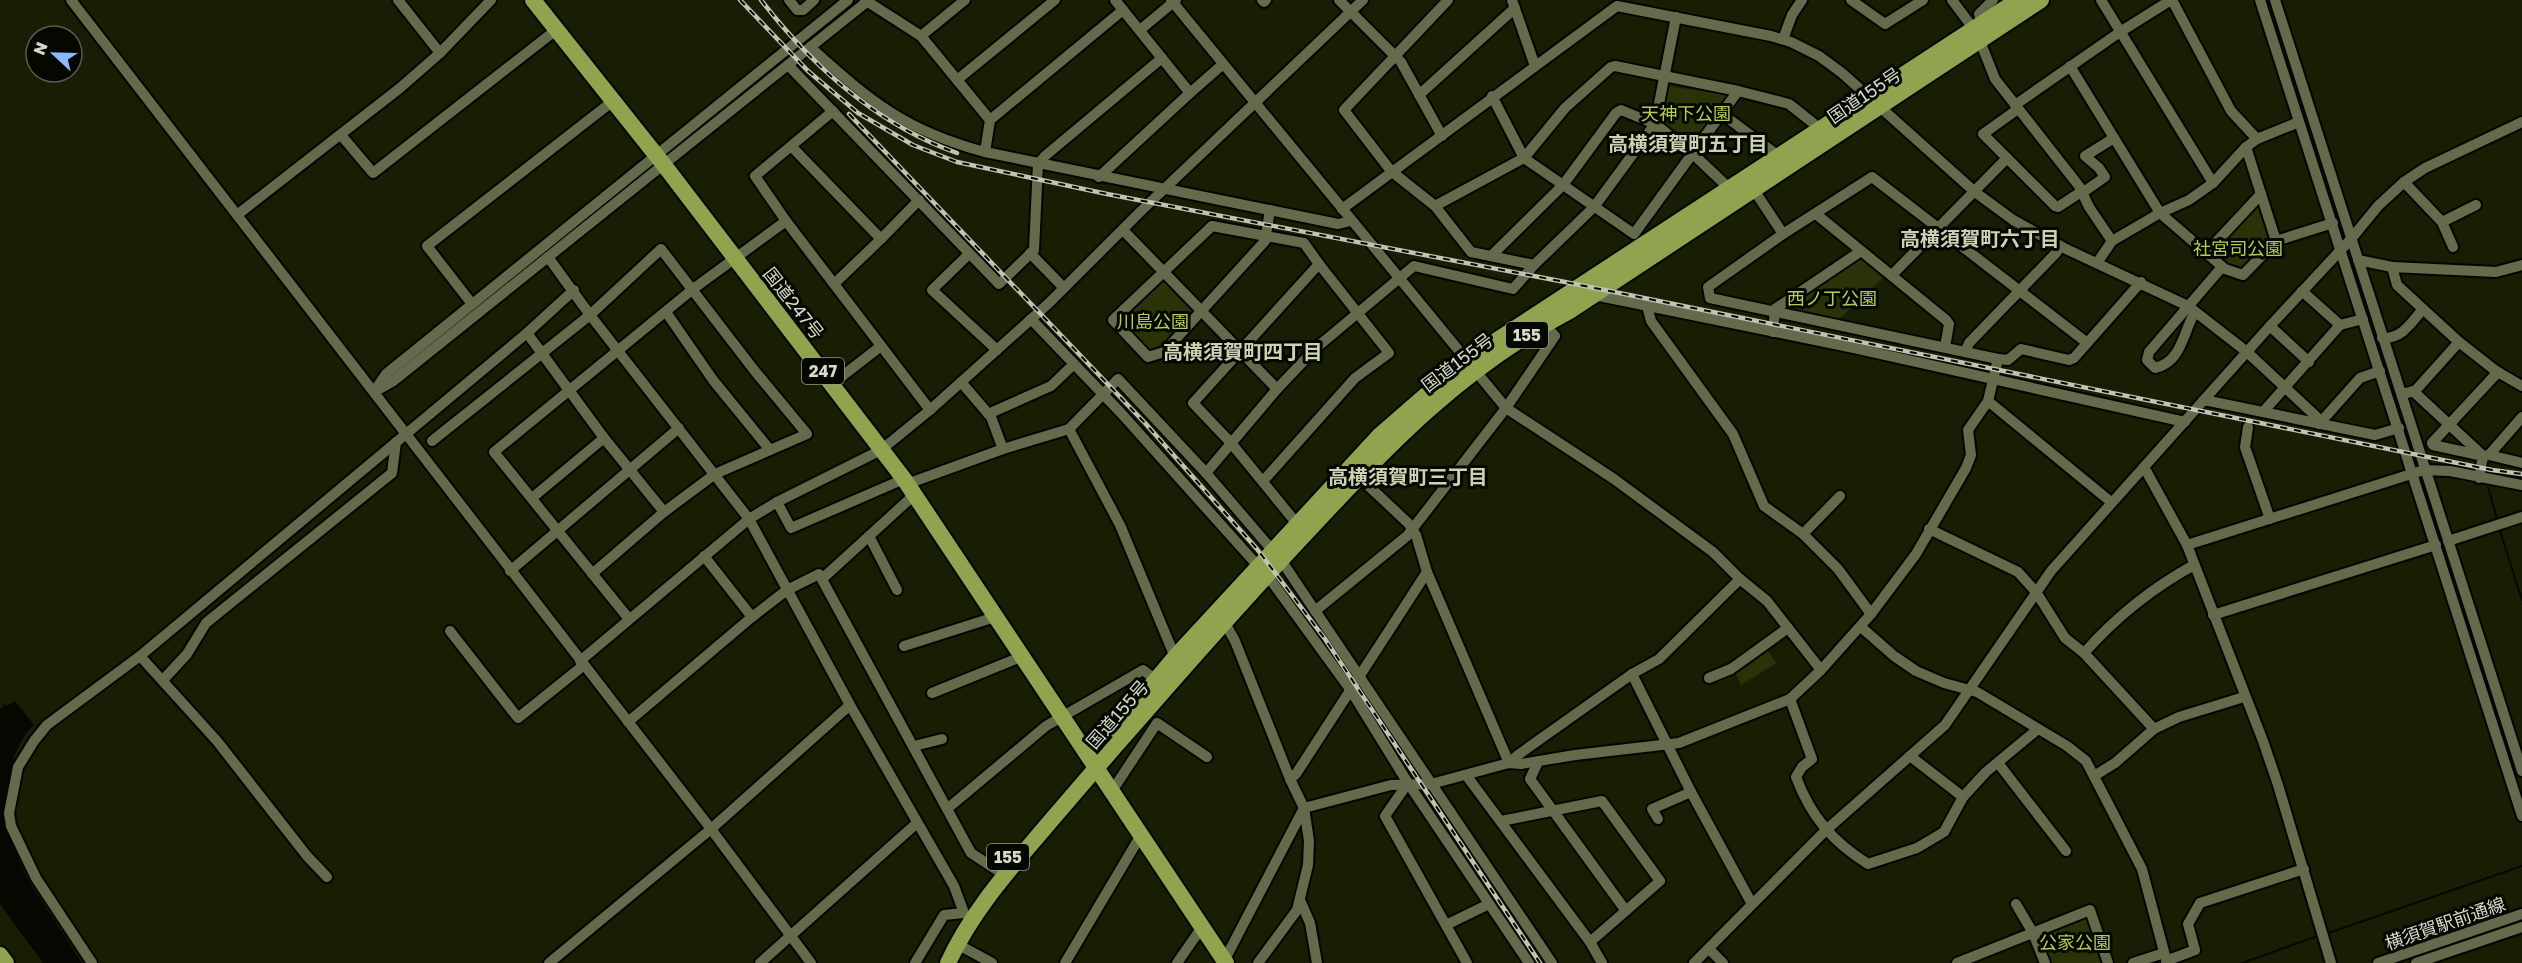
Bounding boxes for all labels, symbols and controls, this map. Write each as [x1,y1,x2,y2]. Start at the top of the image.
north arrow [24,24,84,84]
text: N [29,39,52,58]
street label: 国道155号 [1823,62,1905,128]
park label: 天神下公園 [1641,102,1731,124]
district label: 高横須賀町五丁目 [1608,131,1768,155]
district label: 高横須賀町六丁目 [1900,226,2060,250]
park label: 社宮司公園 [2193,237,2283,259]
street label: 国道247号 [759,263,829,343]
park label: 西ノ丁公園 [1787,287,1877,309]
park label: 川島公園 [1117,310,1189,332]
road number: 155 [1506,322,1548,348]
street label: 国道155号 [1417,328,1497,396]
district label: 高横須賀町四丁目 [1163,339,1323,363]
road number: 247 [802,358,844,384]
district label: 高横須賀町三丁目 [1328,464,1488,488]
street label: 国道155号 [1081,675,1153,753]
road number: 155 [987,844,1029,870]
street label: 横須賀駅前通線 [2382,892,2508,954]
park label: 公家公園 [2039,931,2111,953]

